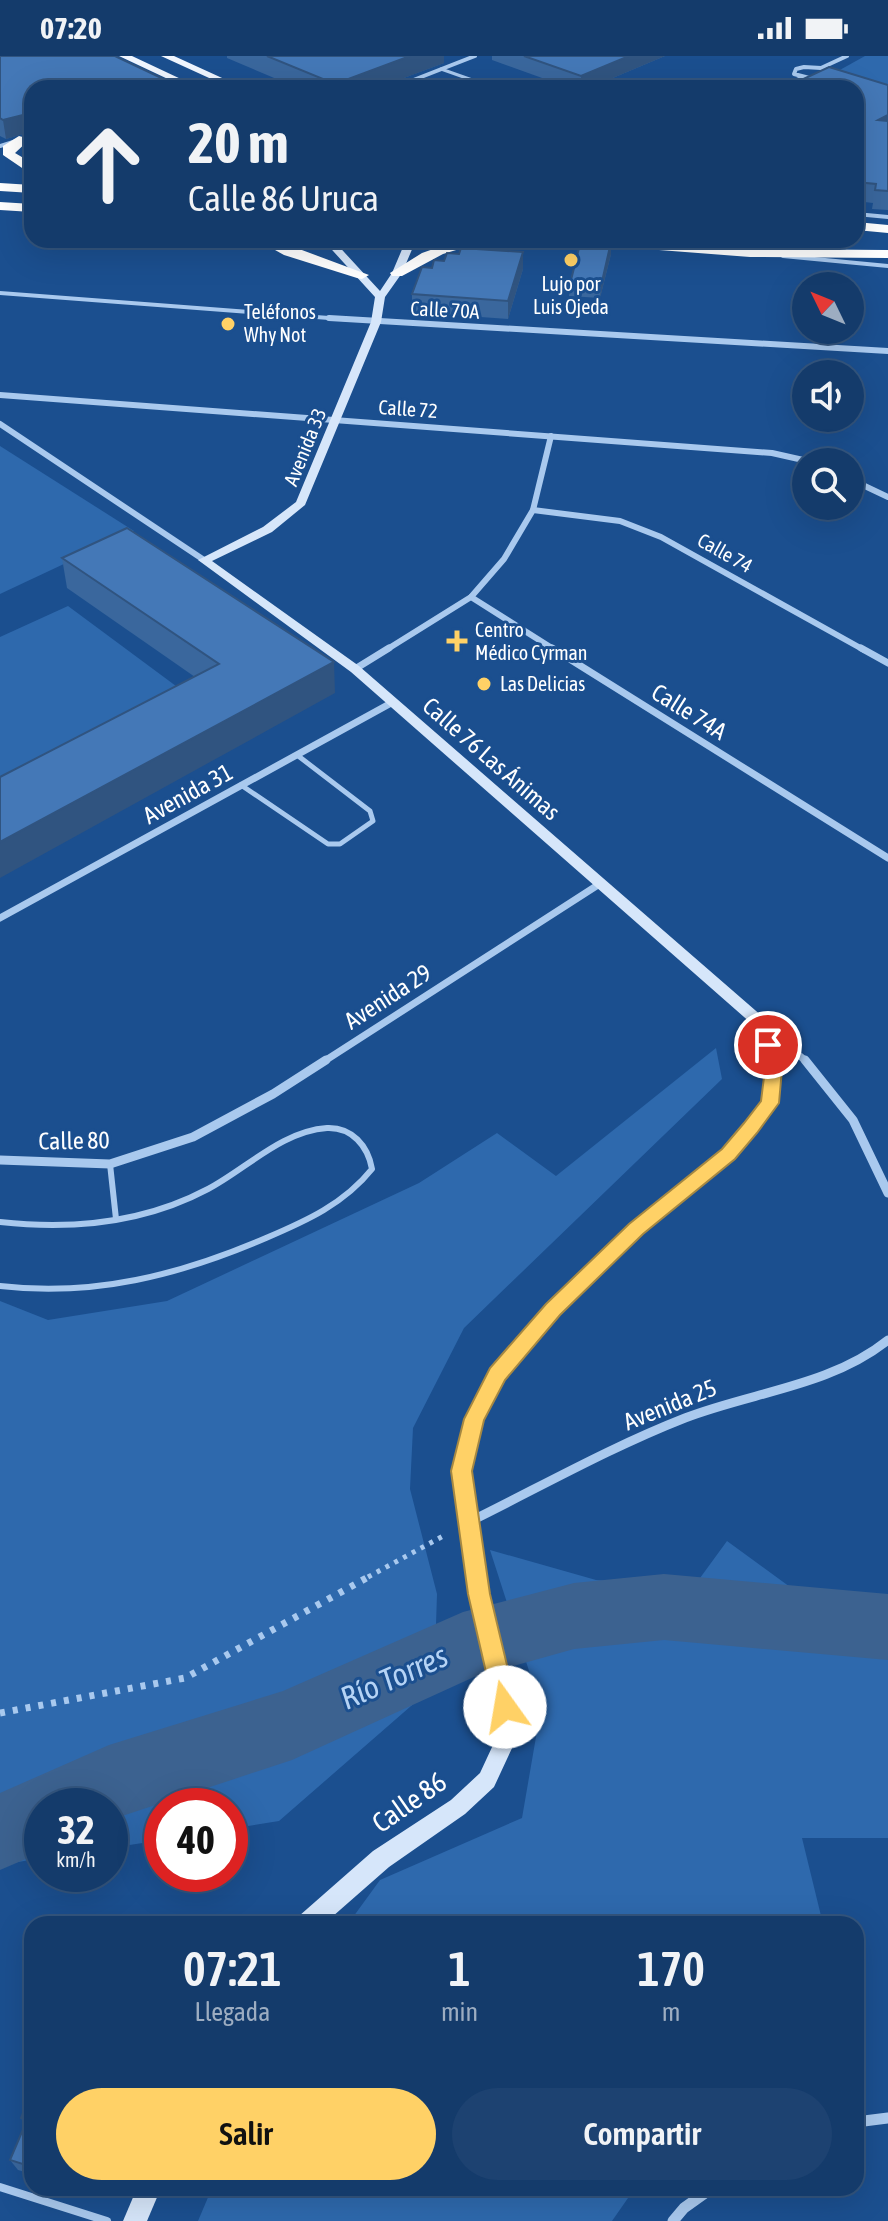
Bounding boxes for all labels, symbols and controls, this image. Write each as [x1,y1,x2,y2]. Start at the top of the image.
text: 07:20 [40,11,102,45]
text: 20 m [188,111,289,175]
icon: ahead [56,112,160,216]
text: Calle 86 Uruca [188,177,379,219]
marker: Lujo por Luis Ojeda [562,251,580,269]
place label: Lujo por Luis Ojeda [533,272,609,318]
north arrow [792,272,864,344]
map controls [792,272,864,520]
street label: Calle 70A [410,296,480,323]
place label: Teléfonos Why Not [244,300,316,346]
marker: Teléfonos Why Not [219,315,237,333]
button: sound [792,360,864,432]
street label: Calle 72 [378,395,438,422]
street label: Avenida 33 [279,405,330,489]
button: search [792,448,864,520]
street label: Calle 74 [694,528,757,577]
place label: Centro Médico Cyrman [475,618,588,664]
marker: Centro Médico Cyrman [446,630,468,652]
place label: Las Delicias [500,672,585,695]
marker: Las Delicias [475,675,493,693]
street label: Calle 74A [647,678,732,745]
street label: Calle 76 Las Ánimas [417,692,565,825]
street label: Avenida 31 [138,758,237,829]
street label: Avenida 29 [339,959,436,1035]
pin [734,1011,802,1079]
icon: arrive [746,1023,790,1067]
street label: Calle 80 [38,1126,110,1155]
street label: Avenida 25 [619,1374,720,1435]
water label: Río Torres [334,1637,453,1717]
position arrow [463,1665,547,1749]
street label: Calle 86 [366,1765,452,1839]
speed limit sign: 40 [144,1788,248,1892]
text: 32 [57,1807,95,1852]
text: km/h [56,1848,96,1871]
text: 07:21 [183,1941,282,1996]
text: 1 [448,1941,471,1996]
text: 170 [637,1941,705,1996]
text: Llegada [195,1997,270,2027]
text: min [441,1997,478,2027]
text: m [662,1997,680,2027]
button: Salir [56,2088,436,2180]
button: Compartir [452,2088,832,2180]

